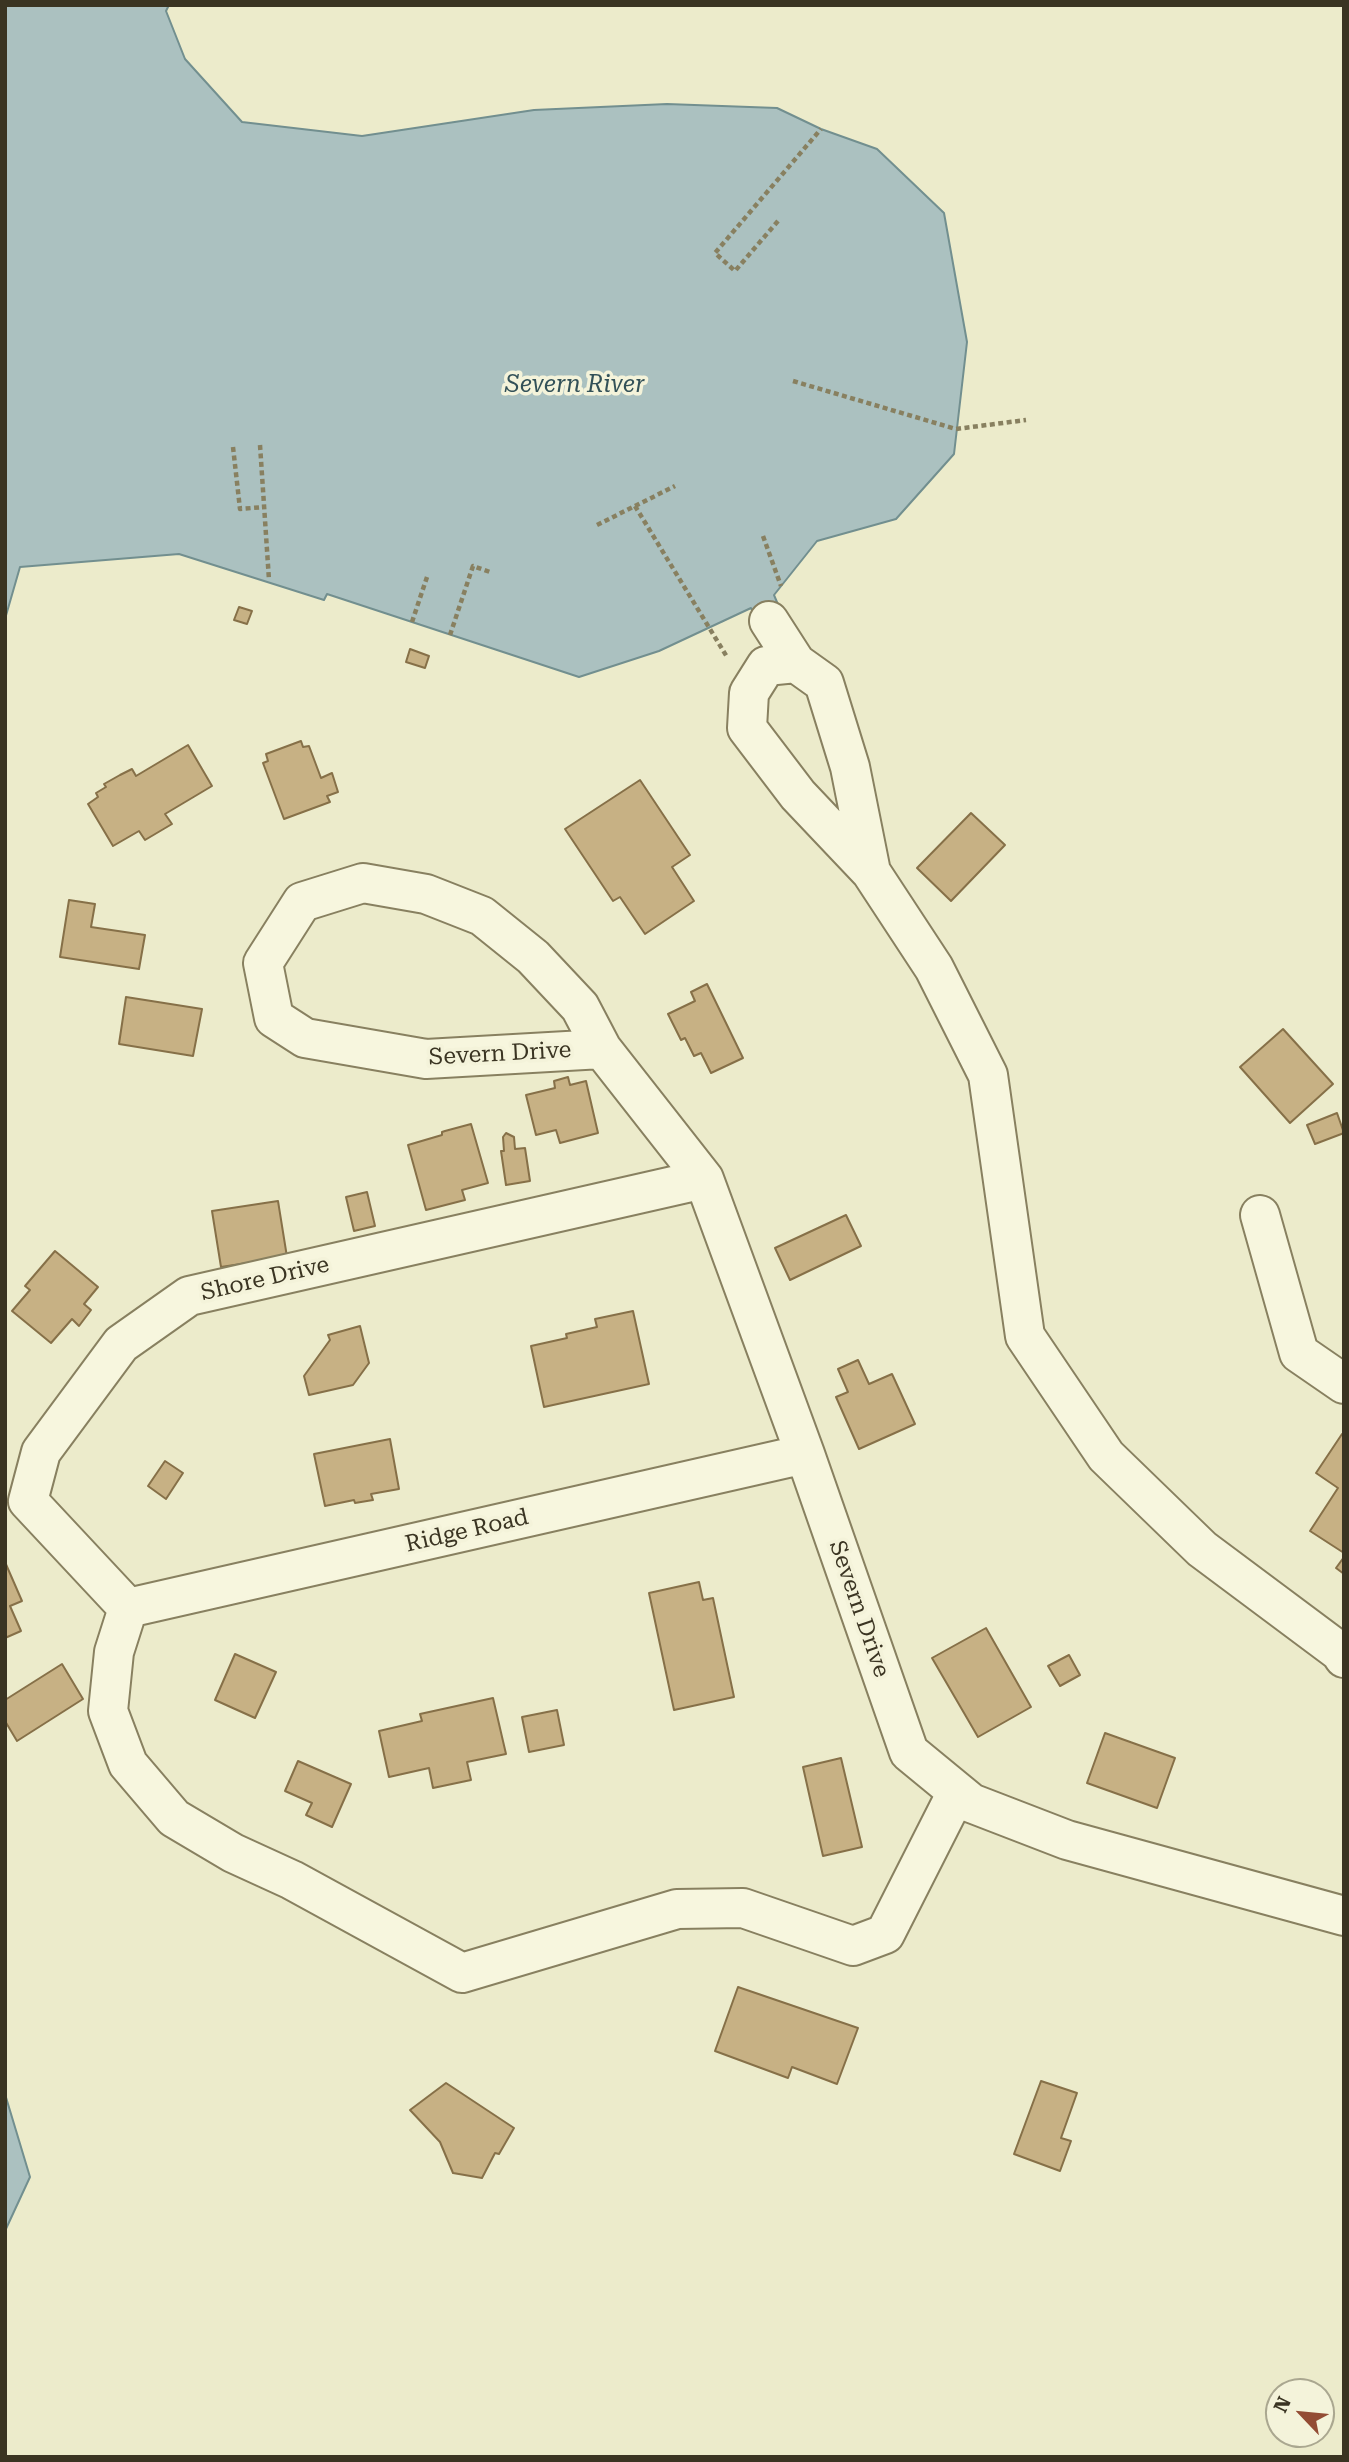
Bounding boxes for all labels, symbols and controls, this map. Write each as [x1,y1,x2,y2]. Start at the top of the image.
water label: Severn River [505,371,645,399]
street label: Severn Drive [428,1036,572,1072]
street label: Shore Drive [198,1251,332,1307]
street label: Ridge Road [403,1503,531,1559]
street label: Severn Drive [823,1537,895,1681]
north arrow [1265,2378,1335,2448]
text: N [1269,2393,1296,2416]

